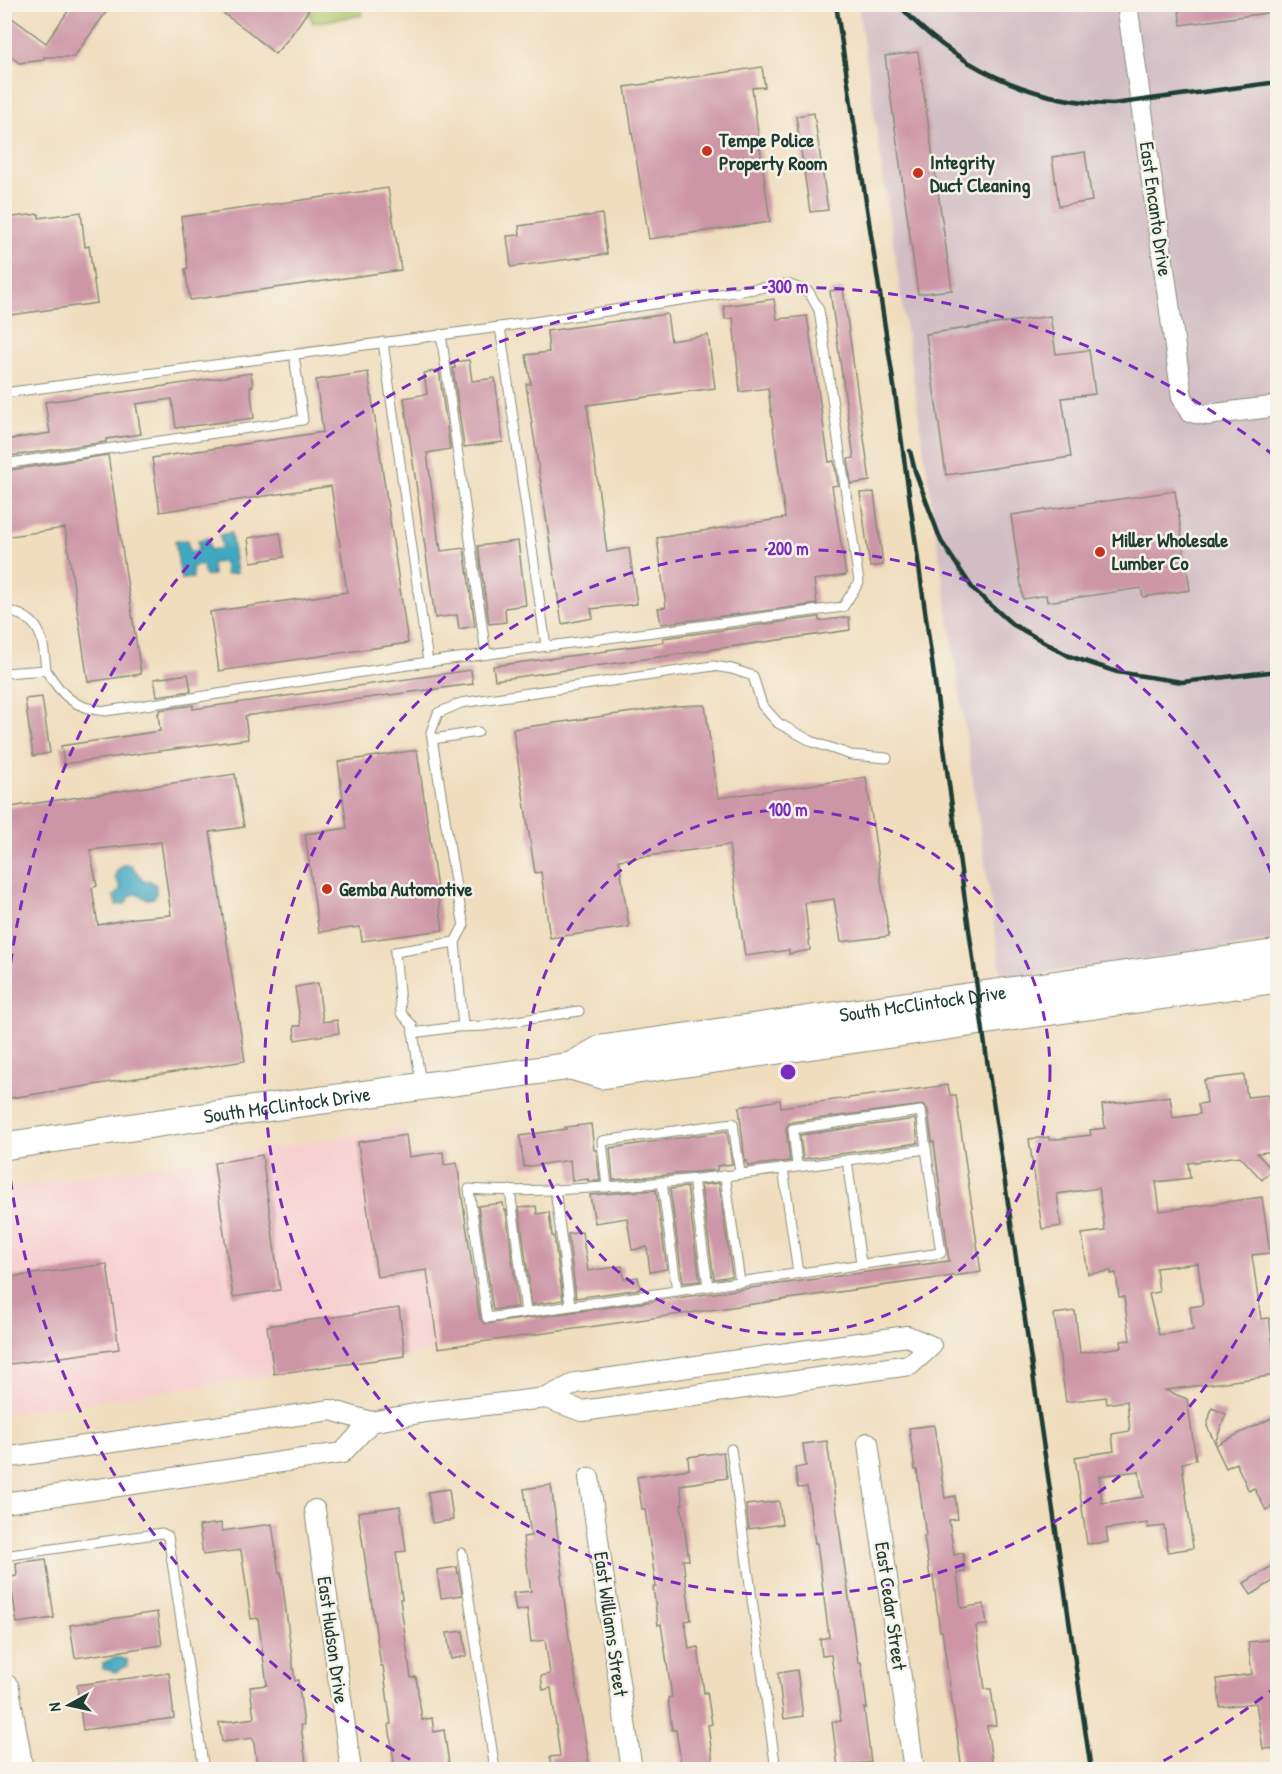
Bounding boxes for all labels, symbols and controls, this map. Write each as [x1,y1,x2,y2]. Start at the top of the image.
place label: Tempe Police Property Room [718,126,828,177]
street label: East Encanto Drive [1134,140,1179,278]
marker: Tempe Police Property Room [700,144,714,158]
place label: Integrity Duct Cleaning [930,148,1030,199]
marker: Integrity Duct Cleaning [911,166,925,180]
text: 300 m [768,274,808,299]
place label: Miller Wholesale Lumber Co [1112,526,1228,576]
text: 200 m [768,536,808,561]
marker: Miller Wholesale Lumber Co [1093,545,1107,559]
text: 100 m [768,797,808,822]
place label: Gemba Automotive [339,875,473,902]
marker: Gemba Automotive [320,882,334,896]
street label: South McClintock Drive [838,978,1008,1028]
centre of rings [778,1062,798,1082]
street label: South McClintock Drive [202,1080,372,1129]
street label: East Cedar Street [869,1540,914,1673]
street label: East Williams Street [588,1550,635,1699]
street label: East Hudson Drive [311,1575,356,1705]
north arrow [39,1675,99,1735]
text: N [43,1701,66,1713]

